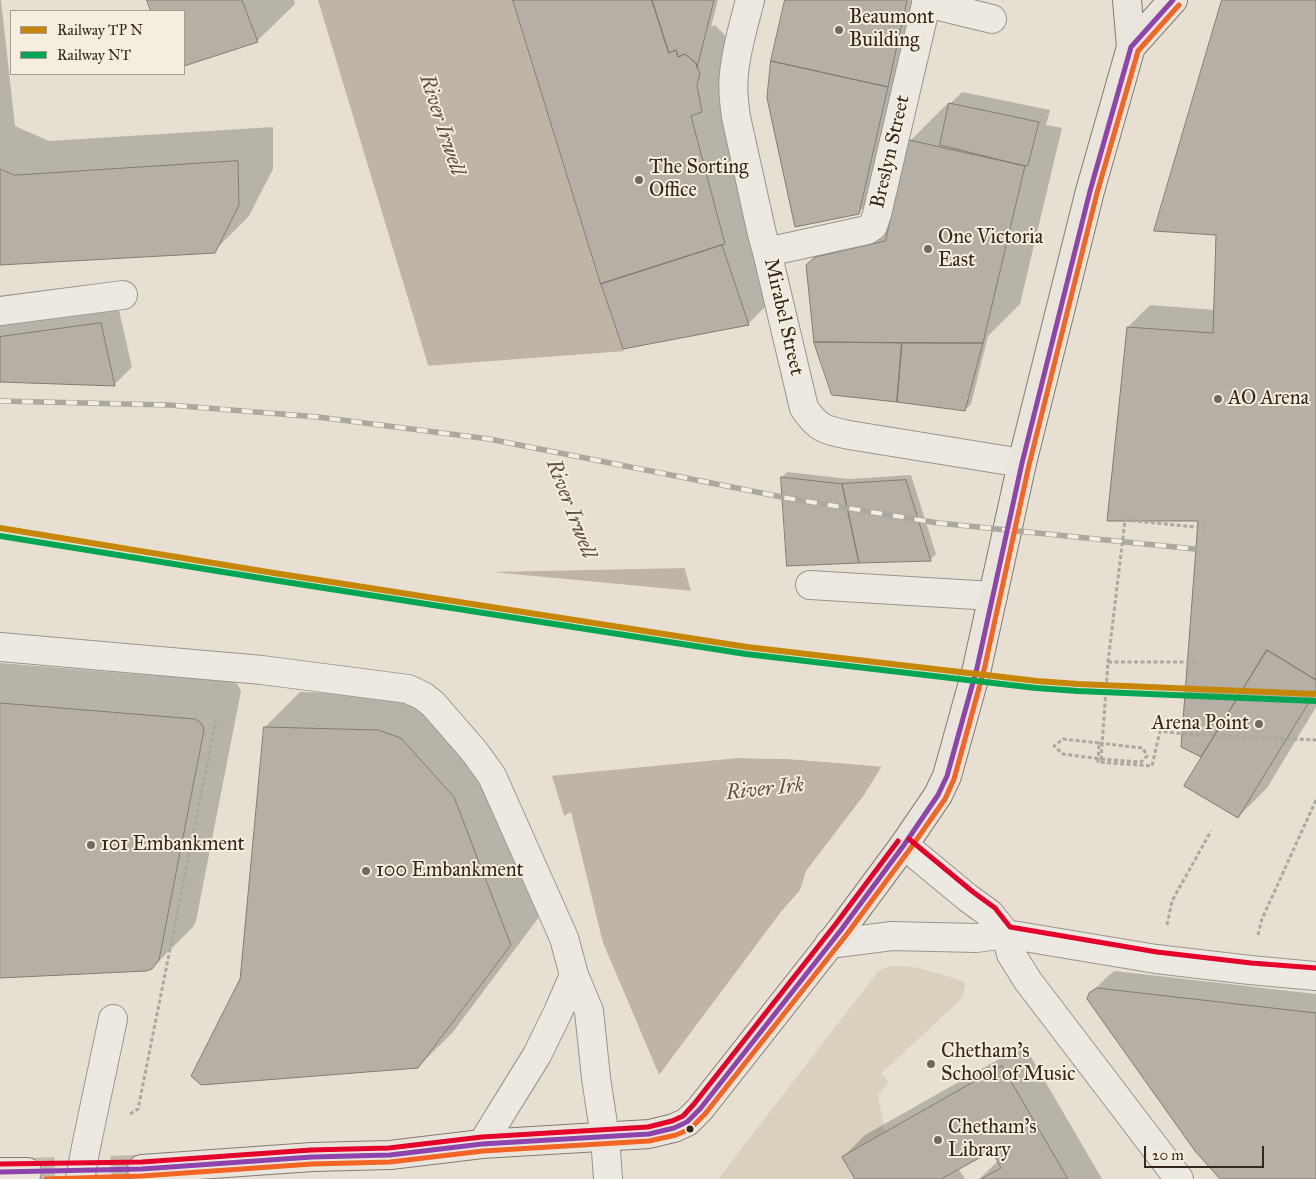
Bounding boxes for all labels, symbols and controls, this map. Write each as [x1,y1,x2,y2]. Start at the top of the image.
place label: Beaumont Building [849,6,934,53]
legend [10,10,185,75]
text: Railway TP N [57,21,143,39]
marker: Beaumont Building [833,24,845,36]
text: Railway NT [57,46,131,64]
water label: River Irwell [413,72,469,178]
street label: Breslyn Street [866,93,916,211]
place label: The Sorting Office [649,156,748,203]
marker: The Sorting Office [633,174,645,186]
place label: One Victoria East [938,226,1043,273]
marker: One Victoria East [922,243,934,255]
street label: Mirabel Street [758,256,808,378]
place label: AO Arena [1228,387,1309,411]
marker: AO Arena [1212,393,1224,405]
water label: River Irwell [540,456,600,562]
place label: Arena Point [1152,712,1249,736]
marker: Arena Point [1253,718,1265,730]
water label: River Irk [725,773,805,807]
place label: 101 Embankment [101,833,245,857]
marker: 101 Embankment [85,839,97,851]
place label: 100 Embankment [376,859,524,883]
marker: 100 Embankment [360,865,372,877]
place label: Chetham's School of Music [941,1040,1076,1087]
marker: Chetham's School of Music [925,1058,937,1070]
place label: Chetham's Library [948,1116,1037,1163]
unlabelled marker [685,1124,695,1134]
marker: Chetham's Library [932,1134,944,1146]
scale bar [1146,1136,1266,1168]
text: 20 m [1152,1146,1184,1164]

